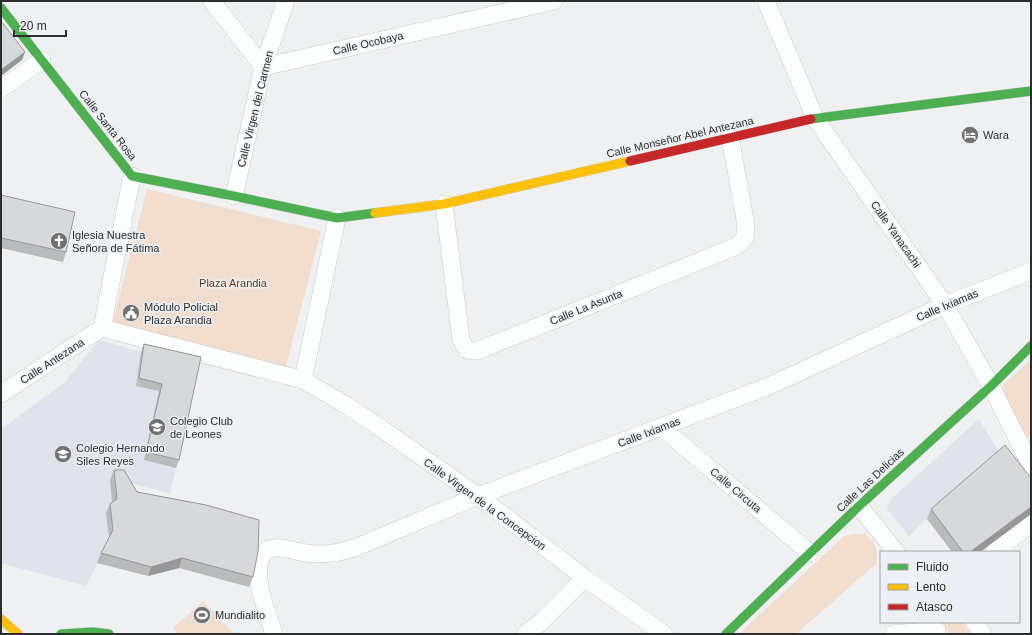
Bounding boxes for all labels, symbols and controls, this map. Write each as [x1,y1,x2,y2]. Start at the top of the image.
scale bar [14,12,66,38]
text: 20 m [20,19,47,33]
street label: Calle Ocobaya [331,29,405,57]
street label: Calle Virgen del Carmen [235,50,275,168]
street label: Calle Santa Rosa [77,88,140,163]
street label: Calle Monseñor Abel Antezana [605,114,755,160]
hotel icon: Wara [960,125,980,145]
place label: Wara [983,129,1010,141]
street label: Calle Yanacachi [869,198,923,270]
place label: Iglesia Nuestra Señora de Fátima [72,229,160,254]
church icon: Iglesia Nuestra Señora de Fátima [49,231,69,251]
park label: Plaza Arandia [199,277,268,289]
street label: Calle Ixiamas [914,286,980,323]
street label: Calle La Asunta [548,287,625,327]
place label: Módulo Policial Plaza Arandia [144,301,218,326]
public building icon: Módulo Policial Plaza Arandia [121,303,141,323]
street label: Calle Antezana [18,335,87,386]
street label: Calle Ixiamas [616,414,682,449]
place label: Colegio Club de Leones [170,415,233,440]
school or university icon: Colegio Club de Leones [147,417,167,437]
place label: Colegio Hernando Siles Reyes [76,442,165,467]
school or university icon: Colegio Hernando Siles Reyes [53,444,73,464]
street label: Calle Las Delicias [834,445,906,514]
street label: Calle Virgen de la Concepcion [422,456,548,552]
street label: Calle Circuta [708,465,765,515]
legend [880,551,1020,623]
text: Fluido [916,560,949,574]
text: Lento [916,580,946,594]
text: Atasco [916,600,953,614]
sports icon: Mundialito [192,605,212,625]
place label: Mundialito [215,609,265,621]

